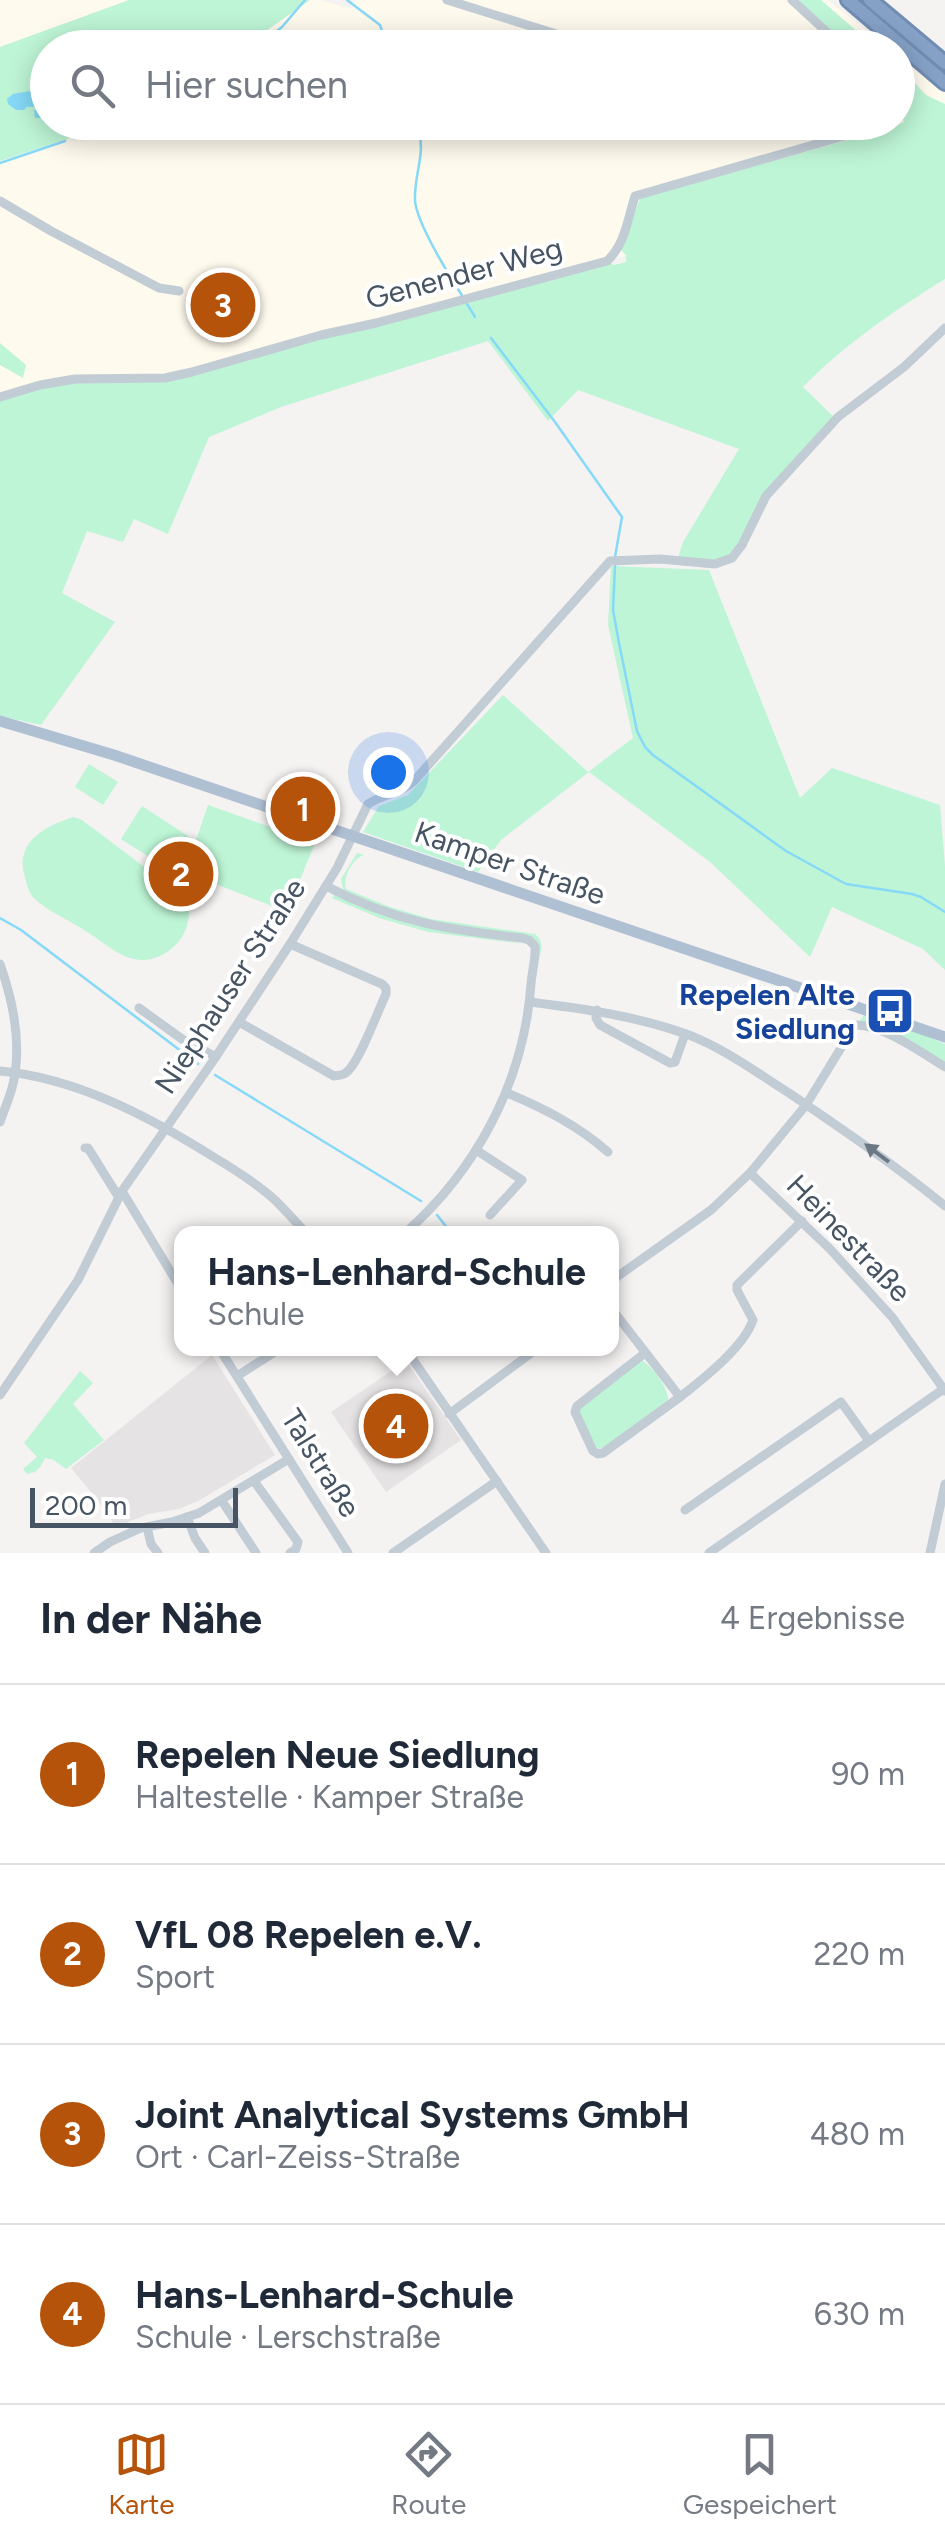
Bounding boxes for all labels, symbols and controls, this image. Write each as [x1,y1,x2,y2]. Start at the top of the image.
search box [30,30,915,140]
icon: search [65,58,120,113]
text: Hier suchen [145,62,348,108]
street label: Genender Weg [362,229,566,317]
pin: 3 [190,268,256,342]
your location [363,747,414,798]
pin: 1 [270,772,336,846]
street label: Kamper Straße [410,813,610,913]
pin: 2 [148,836,214,912]
street label: Niephauser Straße [147,871,313,1101]
place label: Repelen Alte Siedlung [679,976,855,1047]
bus stop icon: Repelen Alte Siedlung [864,985,916,1037]
one-way arrow [864,1144,890,1164]
street label: Heinestraße [779,1167,919,1309]
popup [174,1226,619,1356]
text: Hans-Lenhard-Schule [207,1249,586,1295]
text: Schule [207,1295,304,1333]
pin: 4 [364,1388,428,1464]
street label: Talstraße [273,1402,369,1524]
scale bar [30,1483,238,1528]
text: 200 m [45,1488,127,1522]
text: In der Nähe [40,1593,262,1644]
text: 4 Ergebnisse [720,1599,905,1637]
text: Repelen Neue Siedlung [135,1732,540,1778]
text: 1 [66,1755,79,1793]
text: 90 m [831,1755,905,1793]
text: Haltestelle · Kamper Straße [135,1778,524,1816]
text: VfL 08 Repelen e.V. [135,1912,482,1958]
text: 2 [63,1935,82,1973]
text: 220 m [814,1935,905,1973]
text: Sport [135,1958,215,1996]
text: Joint Analytical Systems GmbH [135,2092,690,2138]
text: 3 [64,2115,81,2153]
text: 480 m [810,2115,905,2153]
text: Ort · Carl-Zeiss-Straße [135,2138,460,2176]
text: Hans-Lenhard-Schule [135,2272,513,2318]
text: 4 [62,2295,83,2333]
text: 630 m [814,2295,905,2333]
text: Schule · Lerschstraße [135,2318,441,2356]
tab: Karte [108,2427,175,2521]
tab: Route [391,2427,466,2521]
tab: Gespeichert [683,2427,837,2521]

